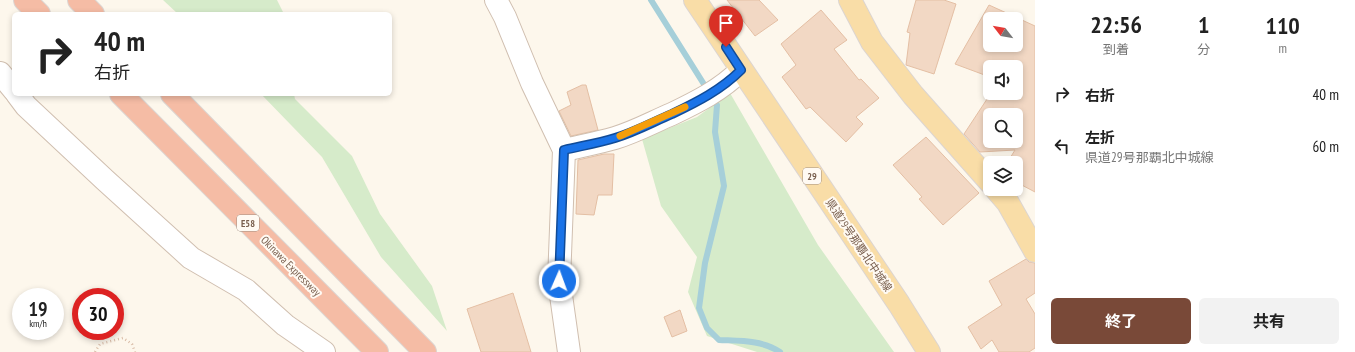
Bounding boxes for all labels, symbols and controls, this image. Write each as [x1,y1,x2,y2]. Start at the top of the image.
pin [709,6,743,47]
text: 22:56 [1090,9,1142,40]
text: 1 [1198,9,1209,40]
text: 110 [1265,10,1300,41]
icon: arrive [715,12,737,34]
north arrow [983,12,1023,52]
map controls [983,12,1023,196]
text: 40 m [94,22,145,59]
icon: right [28,28,80,80]
text: m [1278,40,1287,57]
text: 到着 [1103,41,1129,58]
text: 分 [1197,41,1210,58]
button: sound [983,60,1023,100]
text: 右折 [94,61,130,84]
icon: right [1051,83,1073,105]
text: 40 m [1313,85,1339,104]
text: 右折 [1085,86,1115,105]
button: search [983,108,1023,148]
text: 左折 [1085,128,1115,147]
icon: left [1051,135,1073,157]
text: 60 m [1313,137,1339,156]
text: 県道29号那覇北中城線 [1085,149,1214,166]
button: layers [983,156,1023,196]
road number: 29 [803,168,821,184]
street label: 県道29号那覇北中城線 [823,196,895,294]
road number: E58 [237,215,259,231]
street label: Okinawa Expressway [258,233,325,300]
position arrow [538,260,580,302]
speed limit sign: 30 [72,288,124,340]
text: 19 [28,296,48,322]
button: 終了 [1051,298,1191,344]
button: 共有 [1199,298,1339,344]
text: km/h [29,317,47,330]

